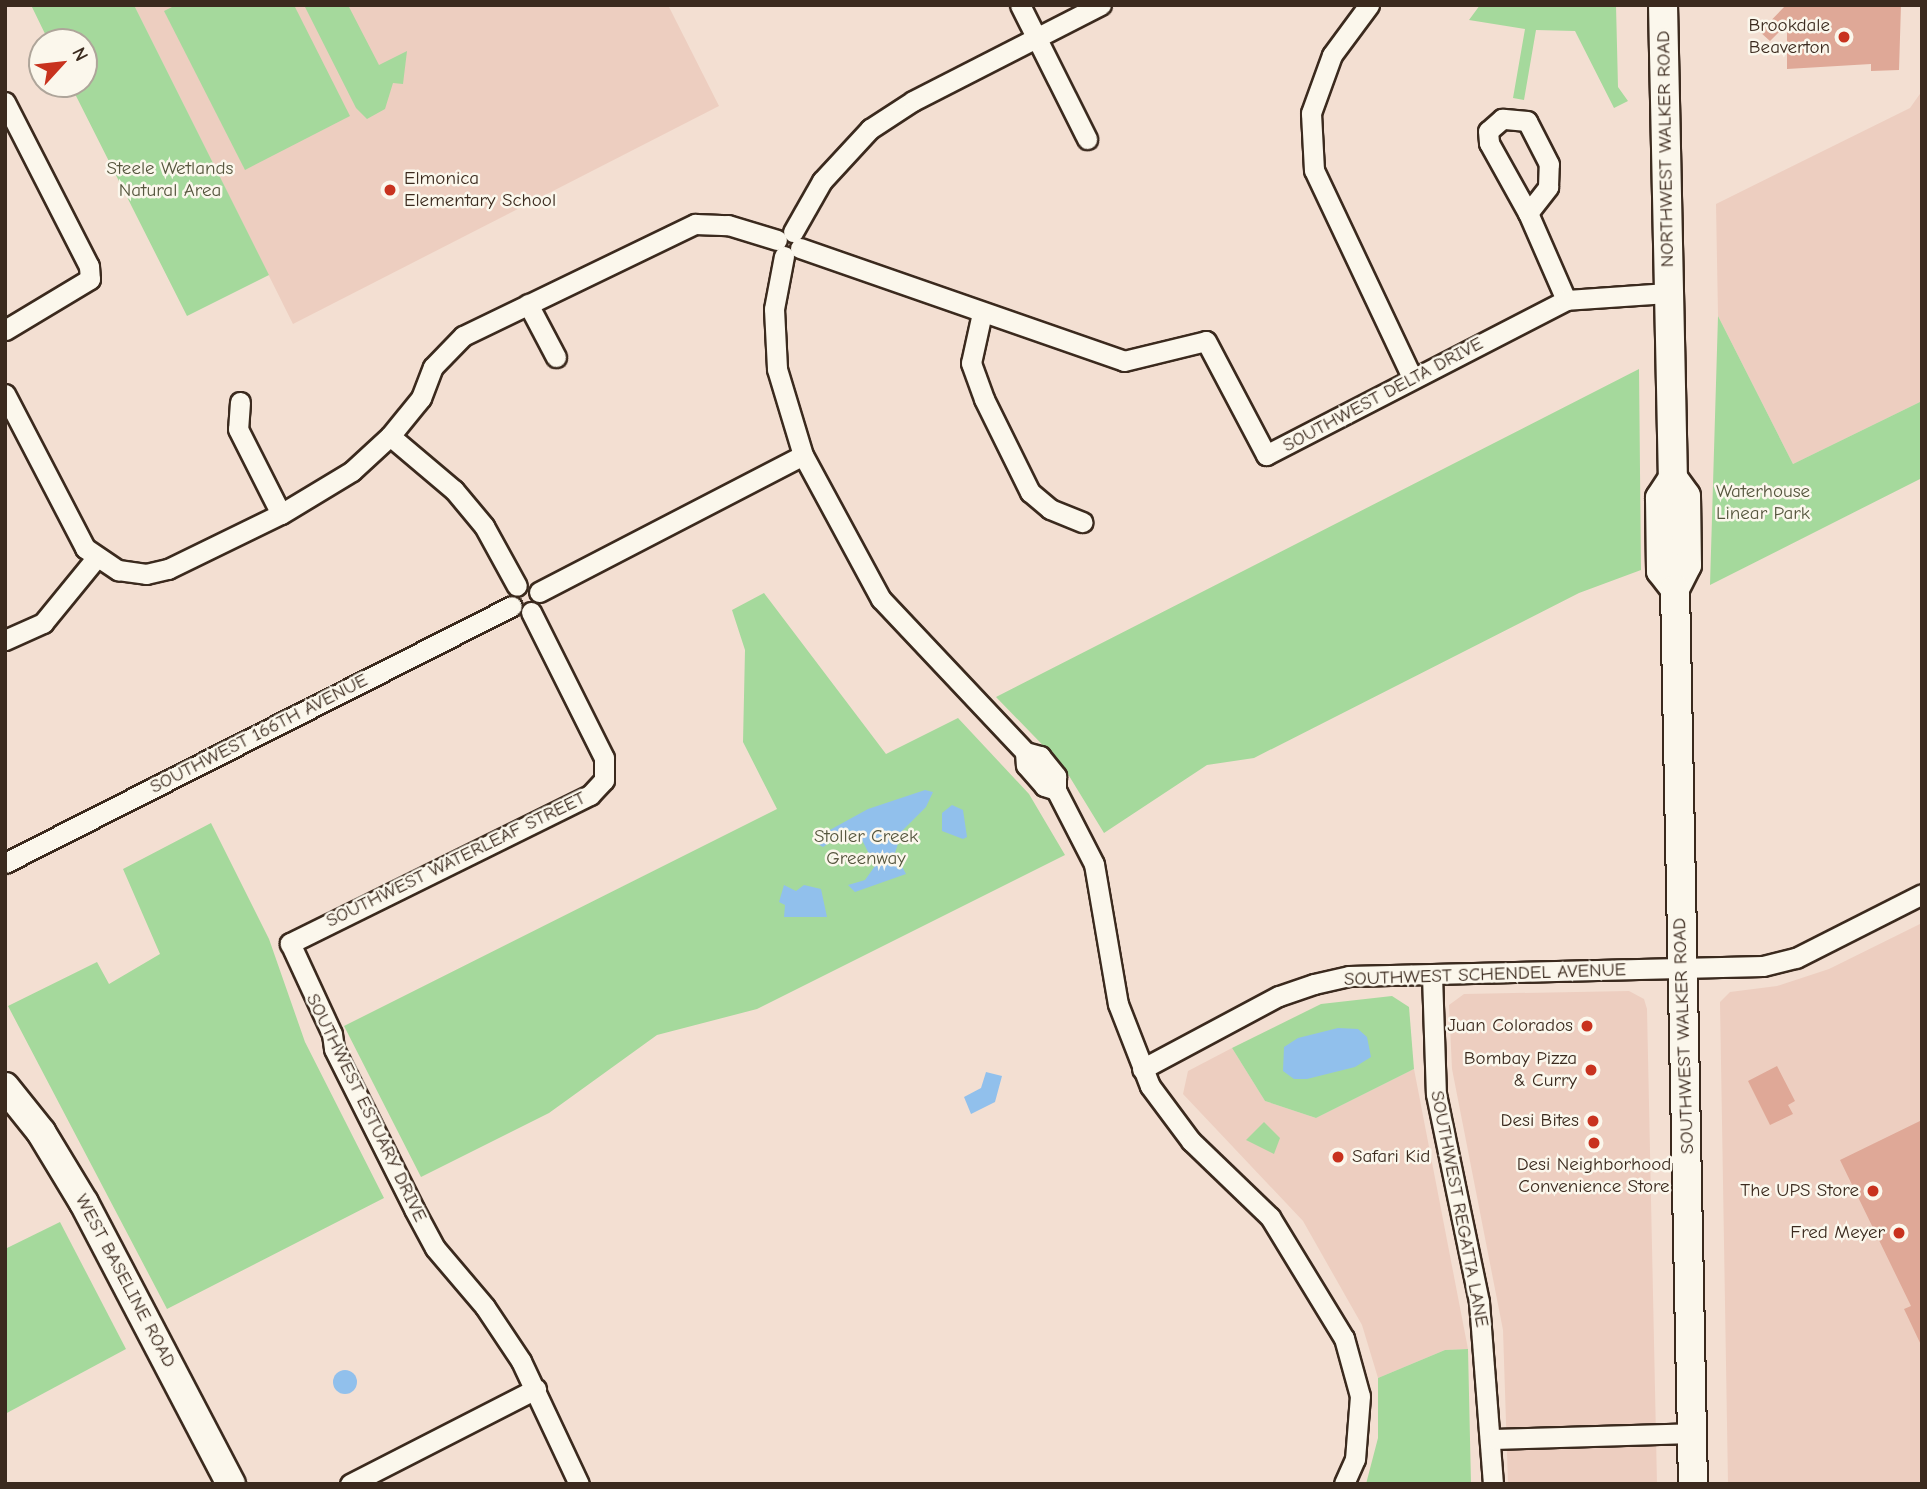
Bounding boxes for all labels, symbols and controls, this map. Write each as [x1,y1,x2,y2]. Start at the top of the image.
place label: Brookdale Beaverton [1749,15,1830,59]
north arrow [28,28,98,98]
marker: Brookdale Beaverton [1836,29,1852,45]
street label: NORTHWEST WALKER ROAD [1653,30,1679,268]
text: N [67,44,93,65]
park label: Steele Wetlands Natural Area [106,158,234,202]
place label: Elmonica Elementary School [404,168,556,212]
marker: Elmonica Elementary School [382,182,398,198]
street label: SOUTHWEST DELTA DRIVE [1279,332,1487,458]
park label: Waterhouse Linear Park [1716,481,1810,525]
street label: SOUTHWEST 166TH AVENUE [146,669,372,799]
street label: SOUTHWEST WATERLEAF STREET [323,787,589,933]
park label: Stoller Creek Greenway [814,826,918,870]
street label: SOUTHWEST WALKER ROAD [1668,917,1700,1155]
street label: SOUTHWEST SCHENDEL AVENUE [1344,959,1626,991]
street label: SOUTHWEST ESTUARY DRIVE [301,990,431,1226]
place label: Juan Colorados [1447,1015,1573,1037]
marker: Juan Colorados [1579,1018,1595,1034]
place label: Bombay Pizza & Curry [1464,1048,1577,1092]
marker: Bombay Pizza & Curry [1583,1062,1599,1078]
street label: SOUTHWEST REGATTA LANE [1425,1089,1493,1329]
place label: Desi Bites [1501,1110,1579,1132]
marker: Desi Bites [1585,1113,1601,1129]
marker: Desi Neighborhood Convenience Store [1586,1135,1602,1151]
place label: Safari Kid [1352,1146,1430,1168]
marker: Safari Kid [1330,1149,1346,1165]
place label: Desi Neighborhood Convenience Store [1517,1154,1671,1198]
place label: The UPS Store [1740,1180,1859,1202]
marker: The UPS Store [1865,1183,1881,1199]
street label: WEST BASELINE ROAD [70,1190,180,1372]
place label: Fred Meyer [1790,1222,1885,1244]
marker: Fred Meyer [1891,1225,1907,1241]

